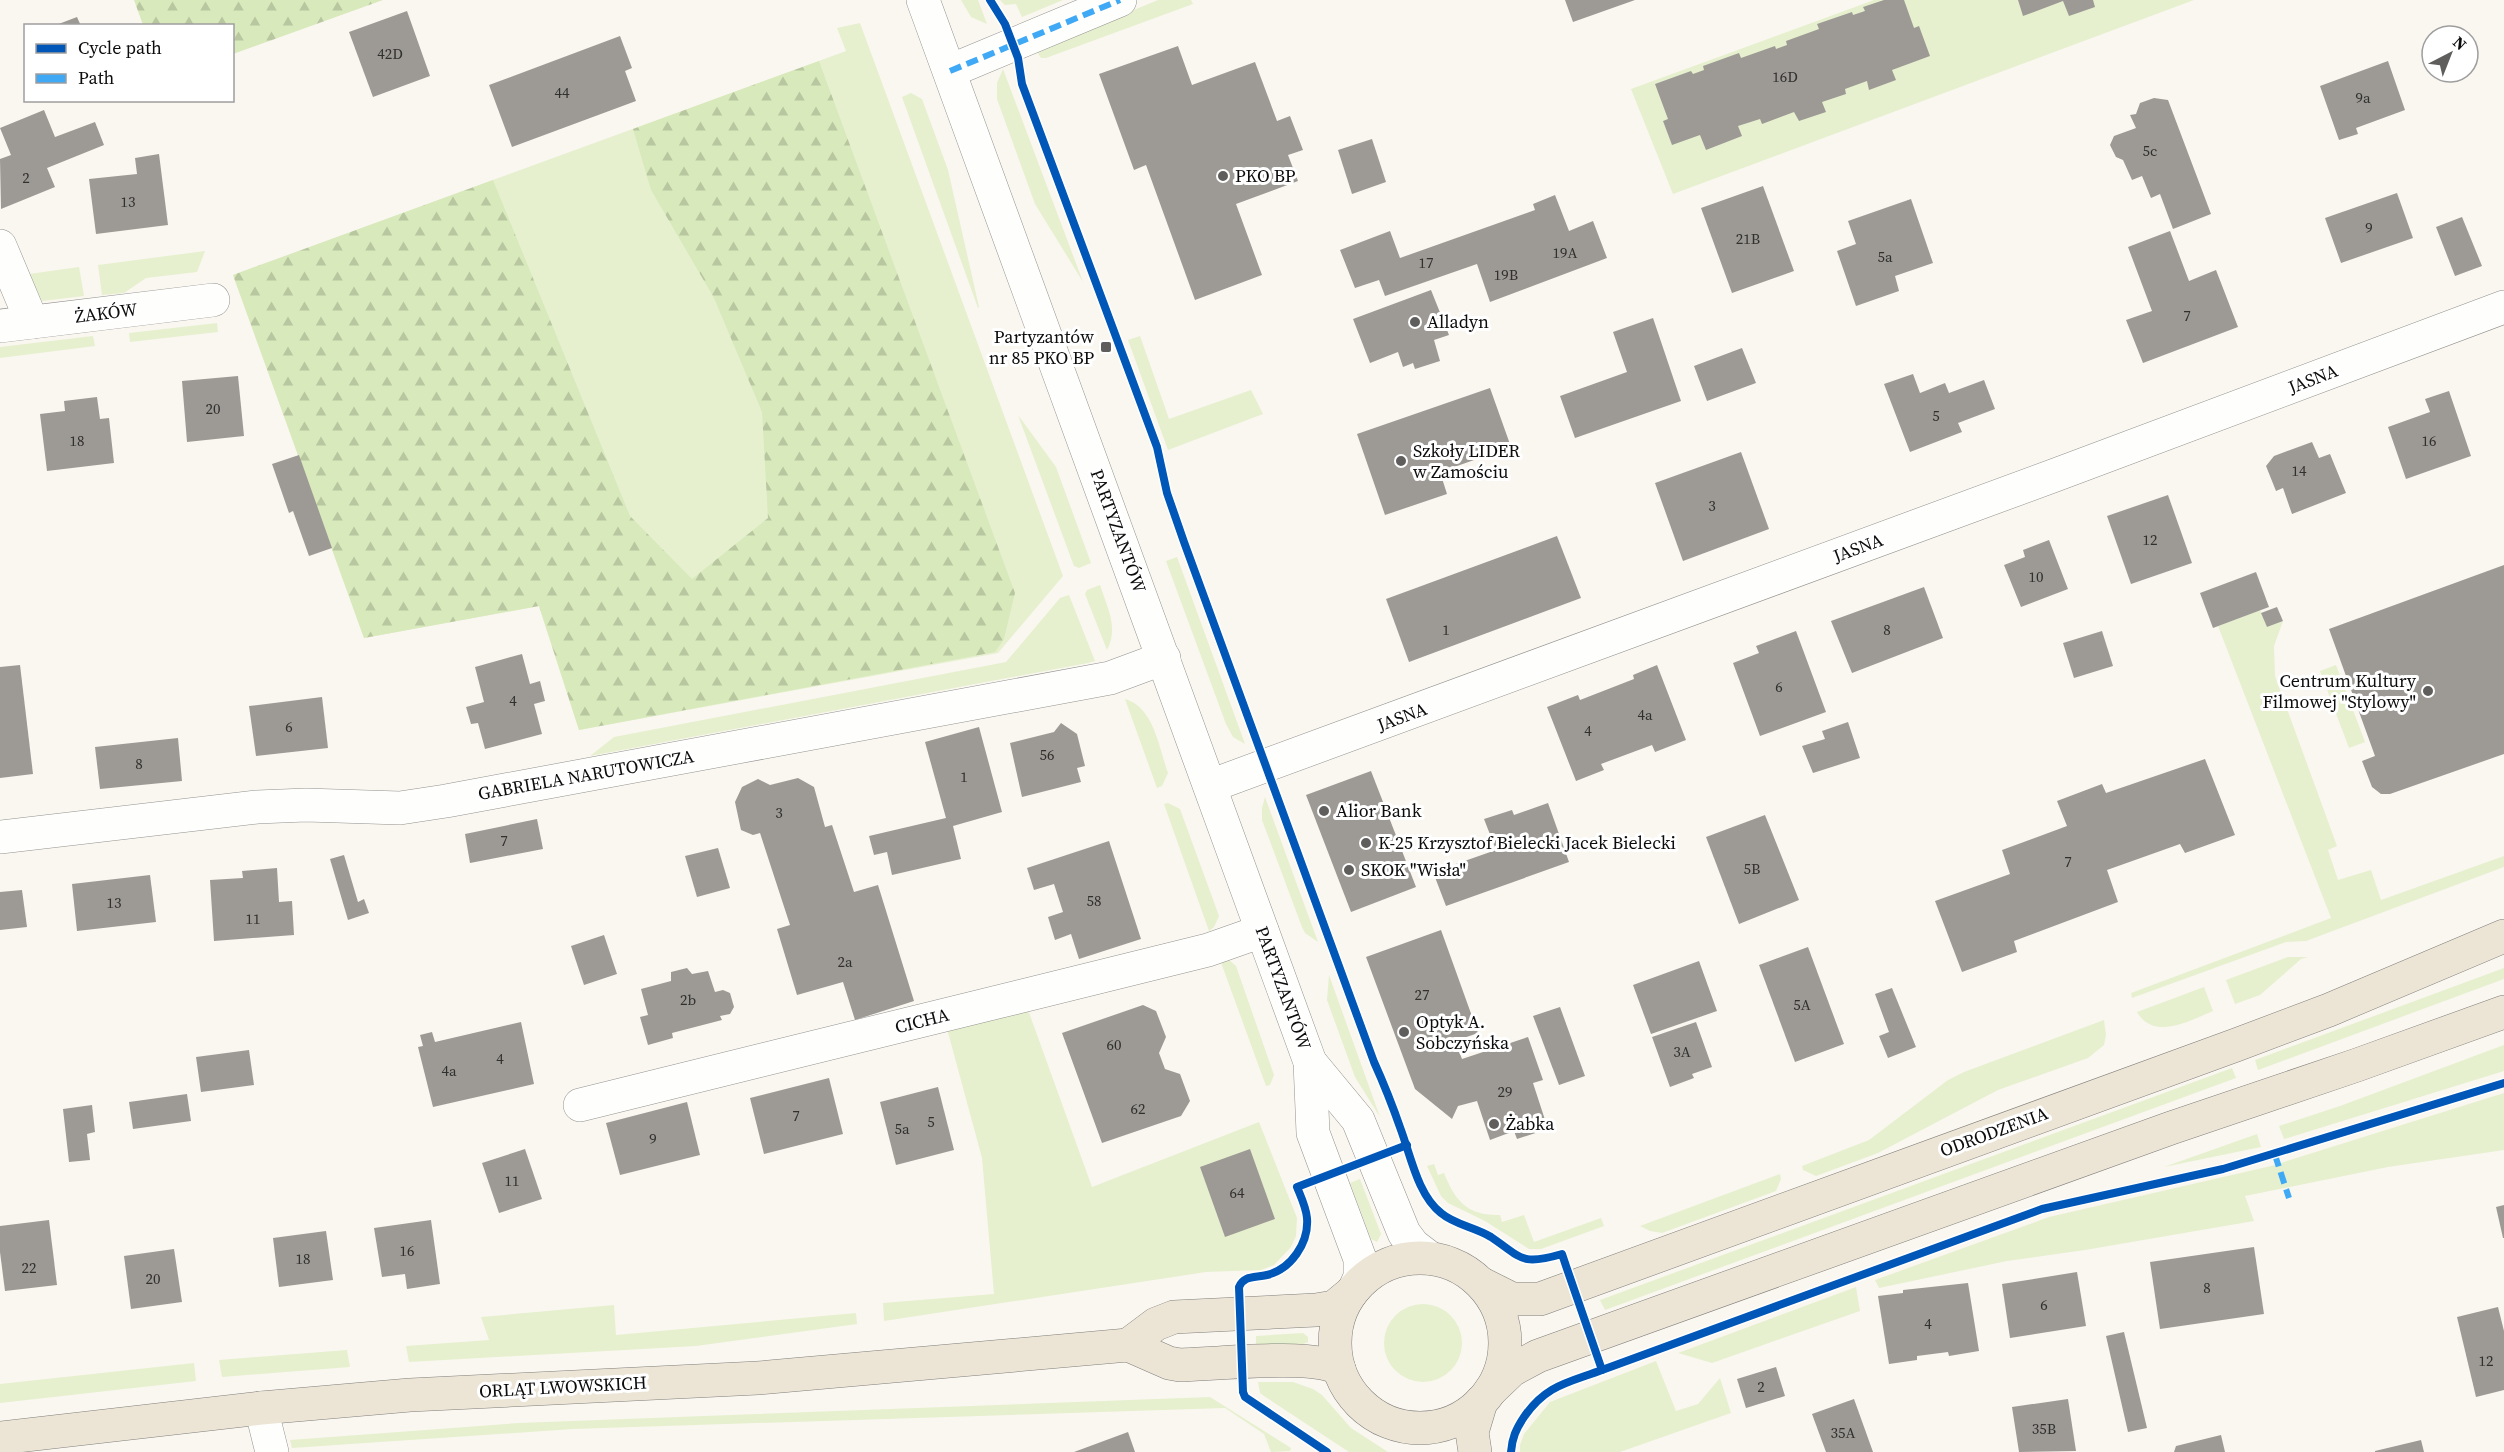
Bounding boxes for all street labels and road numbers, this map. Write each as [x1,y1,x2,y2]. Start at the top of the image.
street label: ŻAKÓW [73,296,139,329]
street label: JASNA [2283,358,2341,400]
street label: PARTYZANTÓW [1085,466,1153,597]
street label: JASNA [1828,527,1886,568]
street label: JASNA [1372,696,1430,737]
street label: GABRIELA NARUTOWICZA [476,743,696,806]
street label: PARTYZANTÓW [1250,923,1318,1054]
street label: CICHA [892,1002,952,1039]
street label: ODRODZENIA [1936,1100,2051,1163]
street label: ORLĄT LWOWSKICH [479,1370,647,1403]

